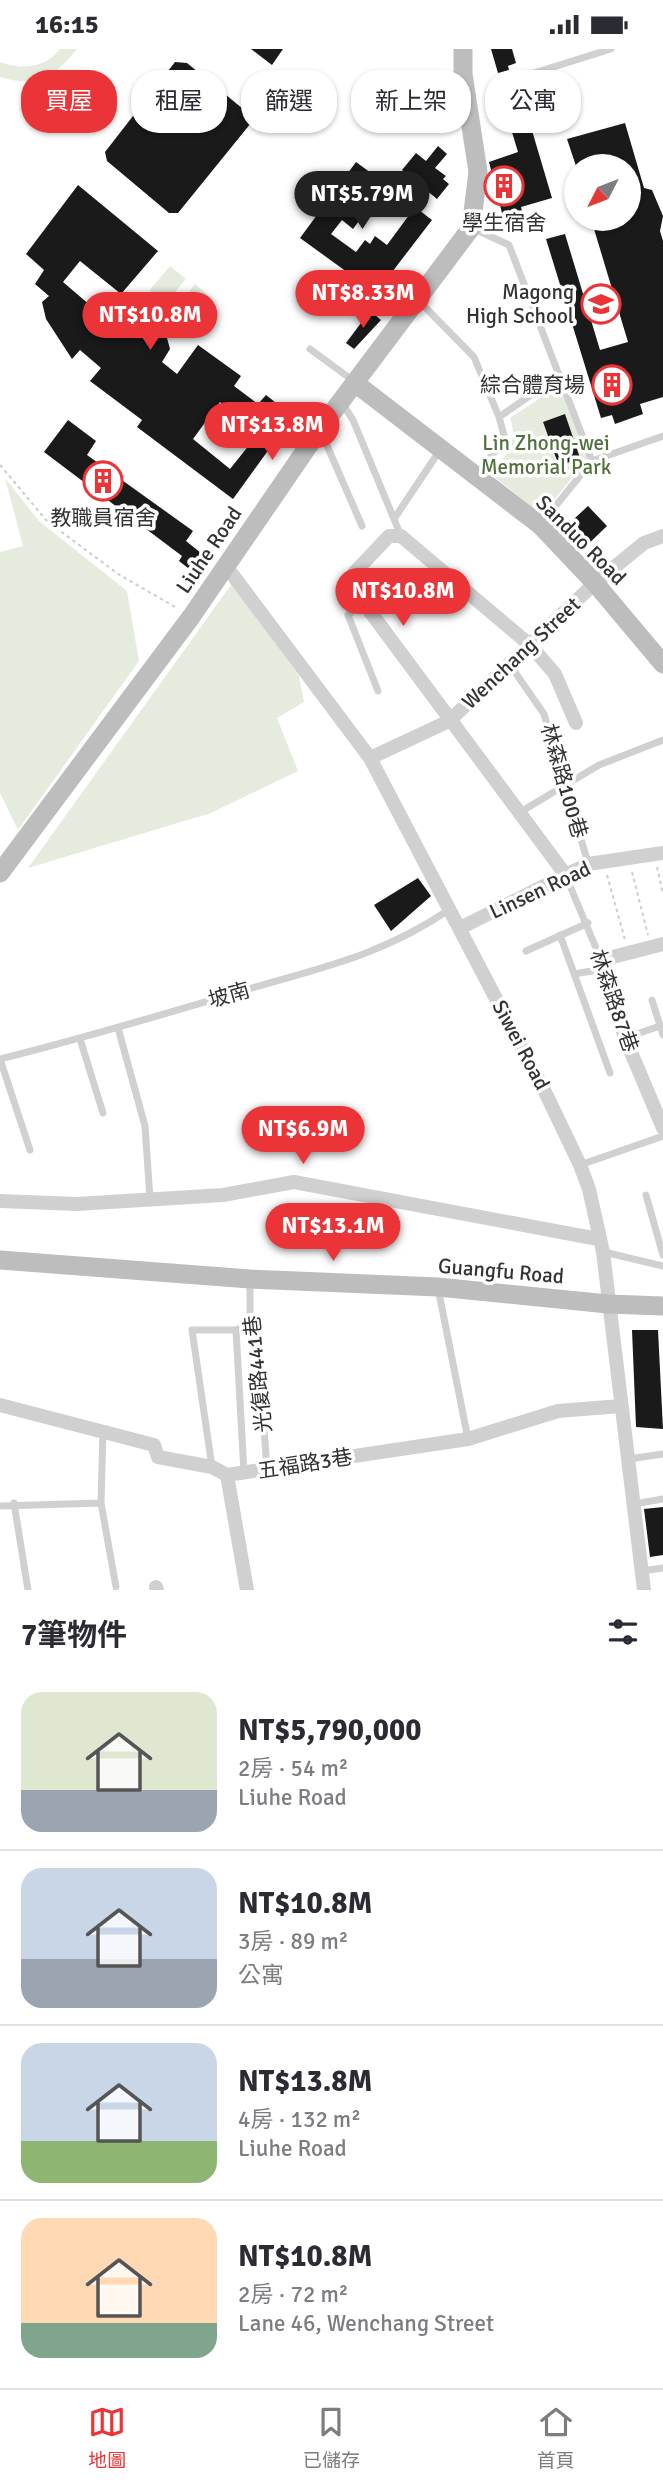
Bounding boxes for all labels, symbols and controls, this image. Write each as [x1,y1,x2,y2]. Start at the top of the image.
text: 16:15 [35,9,99,41]
chip: 買屋 [21,70,117,133]
chip: 租屋 [131,70,227,133]
chip: 篩選 [241,70,337,133]
chip: 新上架 [351,70,471,133]
chip: 公寓 [485,70,581,133]
north arrow [564,154,640,231]
map controls [564,154,641,231]
building icon: 學生宿舍 [483,165,525,207]
pin: NT$5.79M [290,171,434,231]
text: NT$5.79M [310,179,414,208]
place label: 學生宿舍 [462,210,546,236]
pin: NT$8.33M [291,271,435,330]
text: NT$8.33M [311,278,415,307]
place label: Magong High School [466,279,574,329]
school or university icon: Magong High School [580,283,622,325]
pin: NT$10.8M [78,293,222,352]
text: NT$10.8M [98,300,202,329]
building icon: 綜合體育場 [591,364,633,406]
place label: 綜合體育場 [480,372,585,398]
pin: NT$13.8M [200,403,344,462]
text: NT$13.8M [220,410,324,439]
park label: Lin Zhong-wei Memorial Park [481,430,612,480]
building icon: 教職員宿舍 [82,460,124,502]
street label: Sanduo Road [531,490,631,590]
street label: Liuhe Road [170,502,248,598]
place label: 教職員宿舍 [51,505,156,531]
pin: NT$10.8M [331,569,475,628]
text: NT$10.8M [351,576,455,605]
street label: Wenchang Street [456,591,586,715]
street label: 林森路100巷 [535,721,593,841]
street label: Linsen Road [485,855,595,925]
street label: 林森路87巷 [584,946,644,1056]
street label: 坡南 [205,977,253,1013]
street label: Siwei Road [487,996,555,1094]
pin: NT$6.9M [238,1107,368,1166]
text: NT$6.9M [258,1114,348,1143]
pin: NT$13.1M [261,1203,405,1263]
text: NT$13.1M [281,1211,385,1240]
street label: Guangfu Road [437,1253,565,1289]
street label: 光復路441巷 [239,1314,277,1434]
street label: 五福路3巷 [256,1444,354,1484]
icon: filters [604,1613,642,1651]
text: 7筆物件 [21,1617,127,1654]
text: NT$5,790,000 [238,1712,421,1749]
icon: home [77,1720,161,1804]
text: 2房 · 54 m² [238,1754,348,1783]
text: Liuhe Road [238,1783,347,1812]
text: NT$10.8M [238,1885,373,1922]
icon: home [77,1896,161,1980]
text: 3房 · 89 m² [238,1927,348,1956]
text: 公寓 [238,1961,284,1990]
text: NT$13.8M [238,2063,373,2100]
icon: home [77,2071,161,2155]
text: 4房 · 132 m² [238,2105,361,2134]
text: Liuhe Road [238,2134,347,2163]
text: NT$10.8M [238,2238,373,2275]
icon: home [77,2246,161,2330]
text: 2房 · 72 m² [238,2280,348,2309]
text: Lane 46, Wenchang Street [238,2309,494,2338]
tab: 地圖 [88,2403,126,2473]
tab: 已儲存 [303,2403,360,2473]
tab: 首頁 [537,2403,575,2473]

